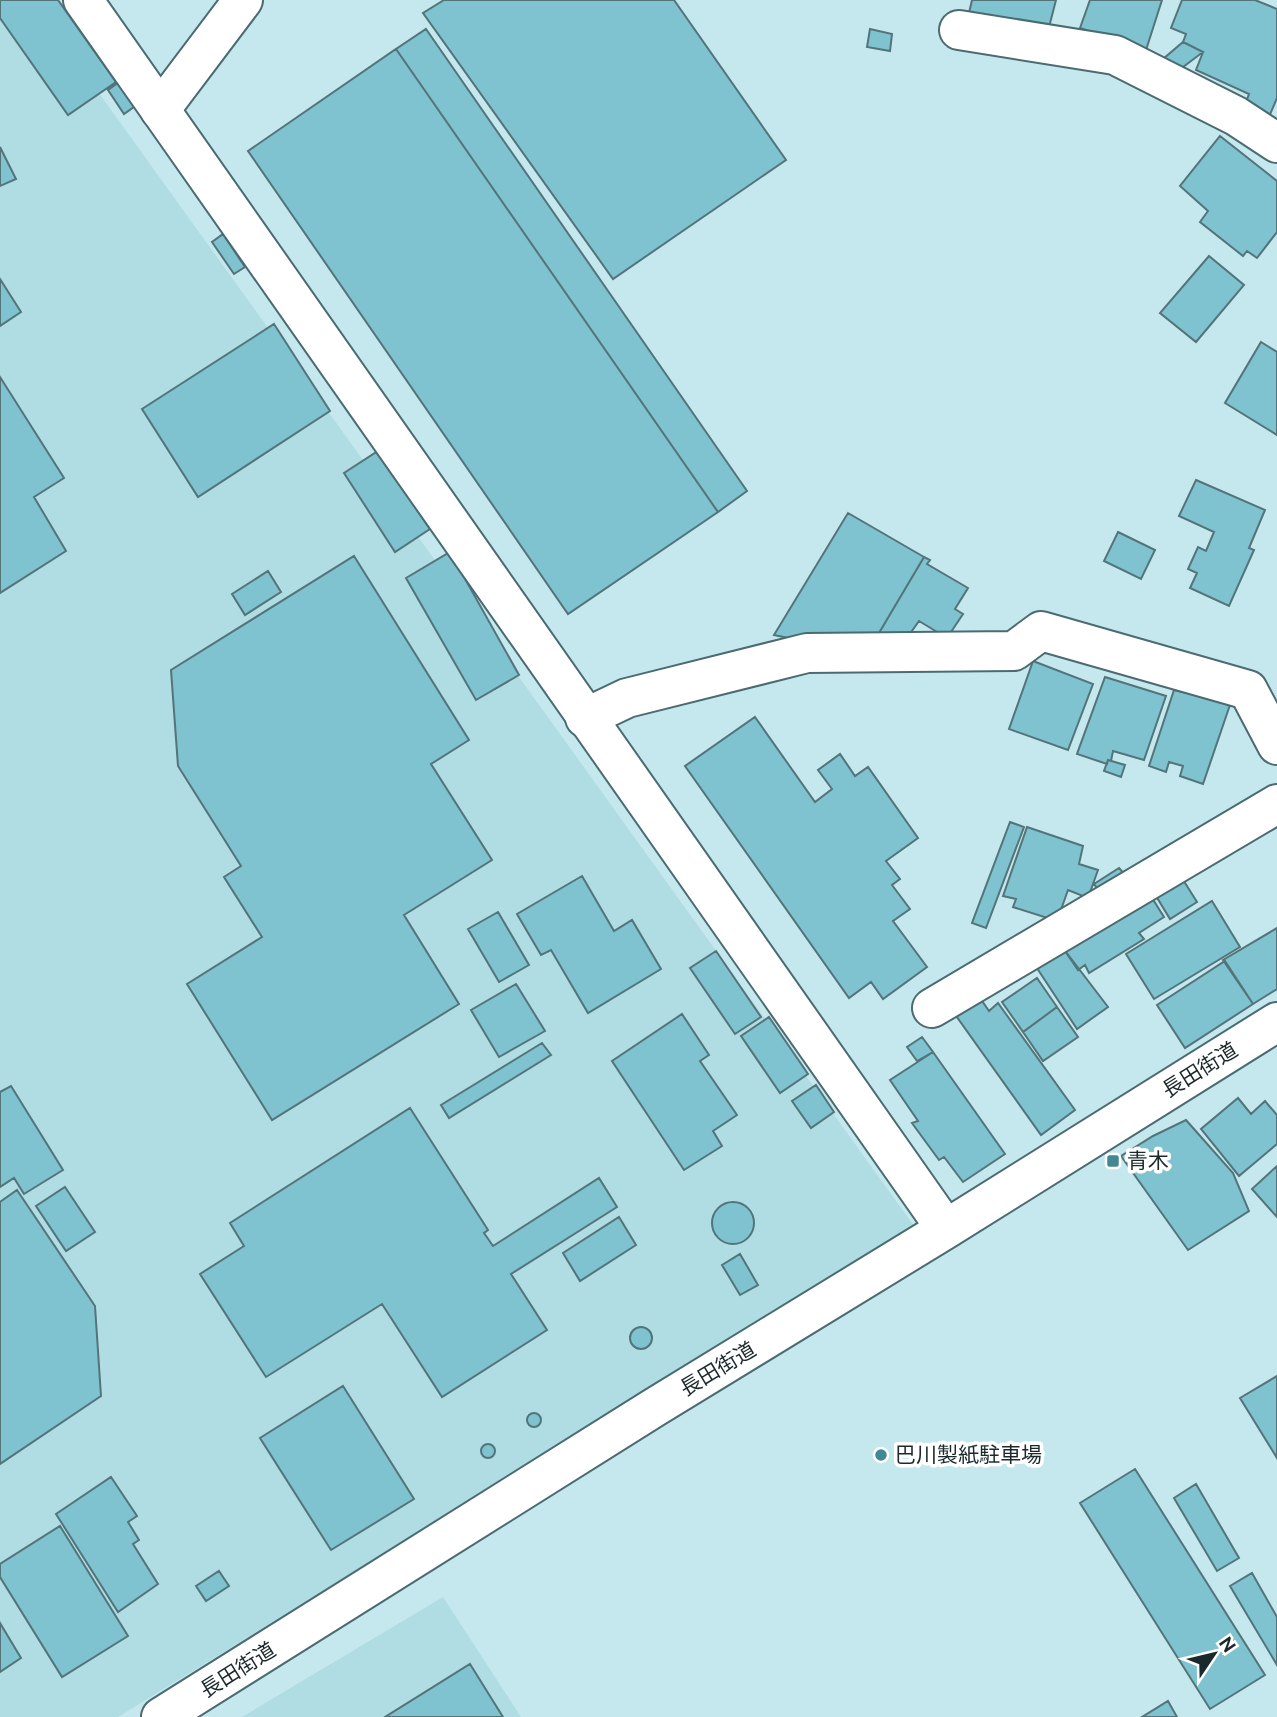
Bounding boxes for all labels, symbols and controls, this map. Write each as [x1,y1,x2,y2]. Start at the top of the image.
street label: 長田街道 [1157,1037,1241,1102]
place label: 青木 [1127,1148,1169,1172]
marker: 青木 [1105,1153,1121,1169]
street label: 長田街道 [675,1336,760,1400]
place label: 巴川製紙駐車場 [895,1442,1042,1466]
marker: 巴川製紙駐車場 [873,1447,889,1463]
north arrow [1179,1619,1249,1689]
text: N [1215,1632,1241,1656]
street label: 長田街道 [195,1637,279,1702]

